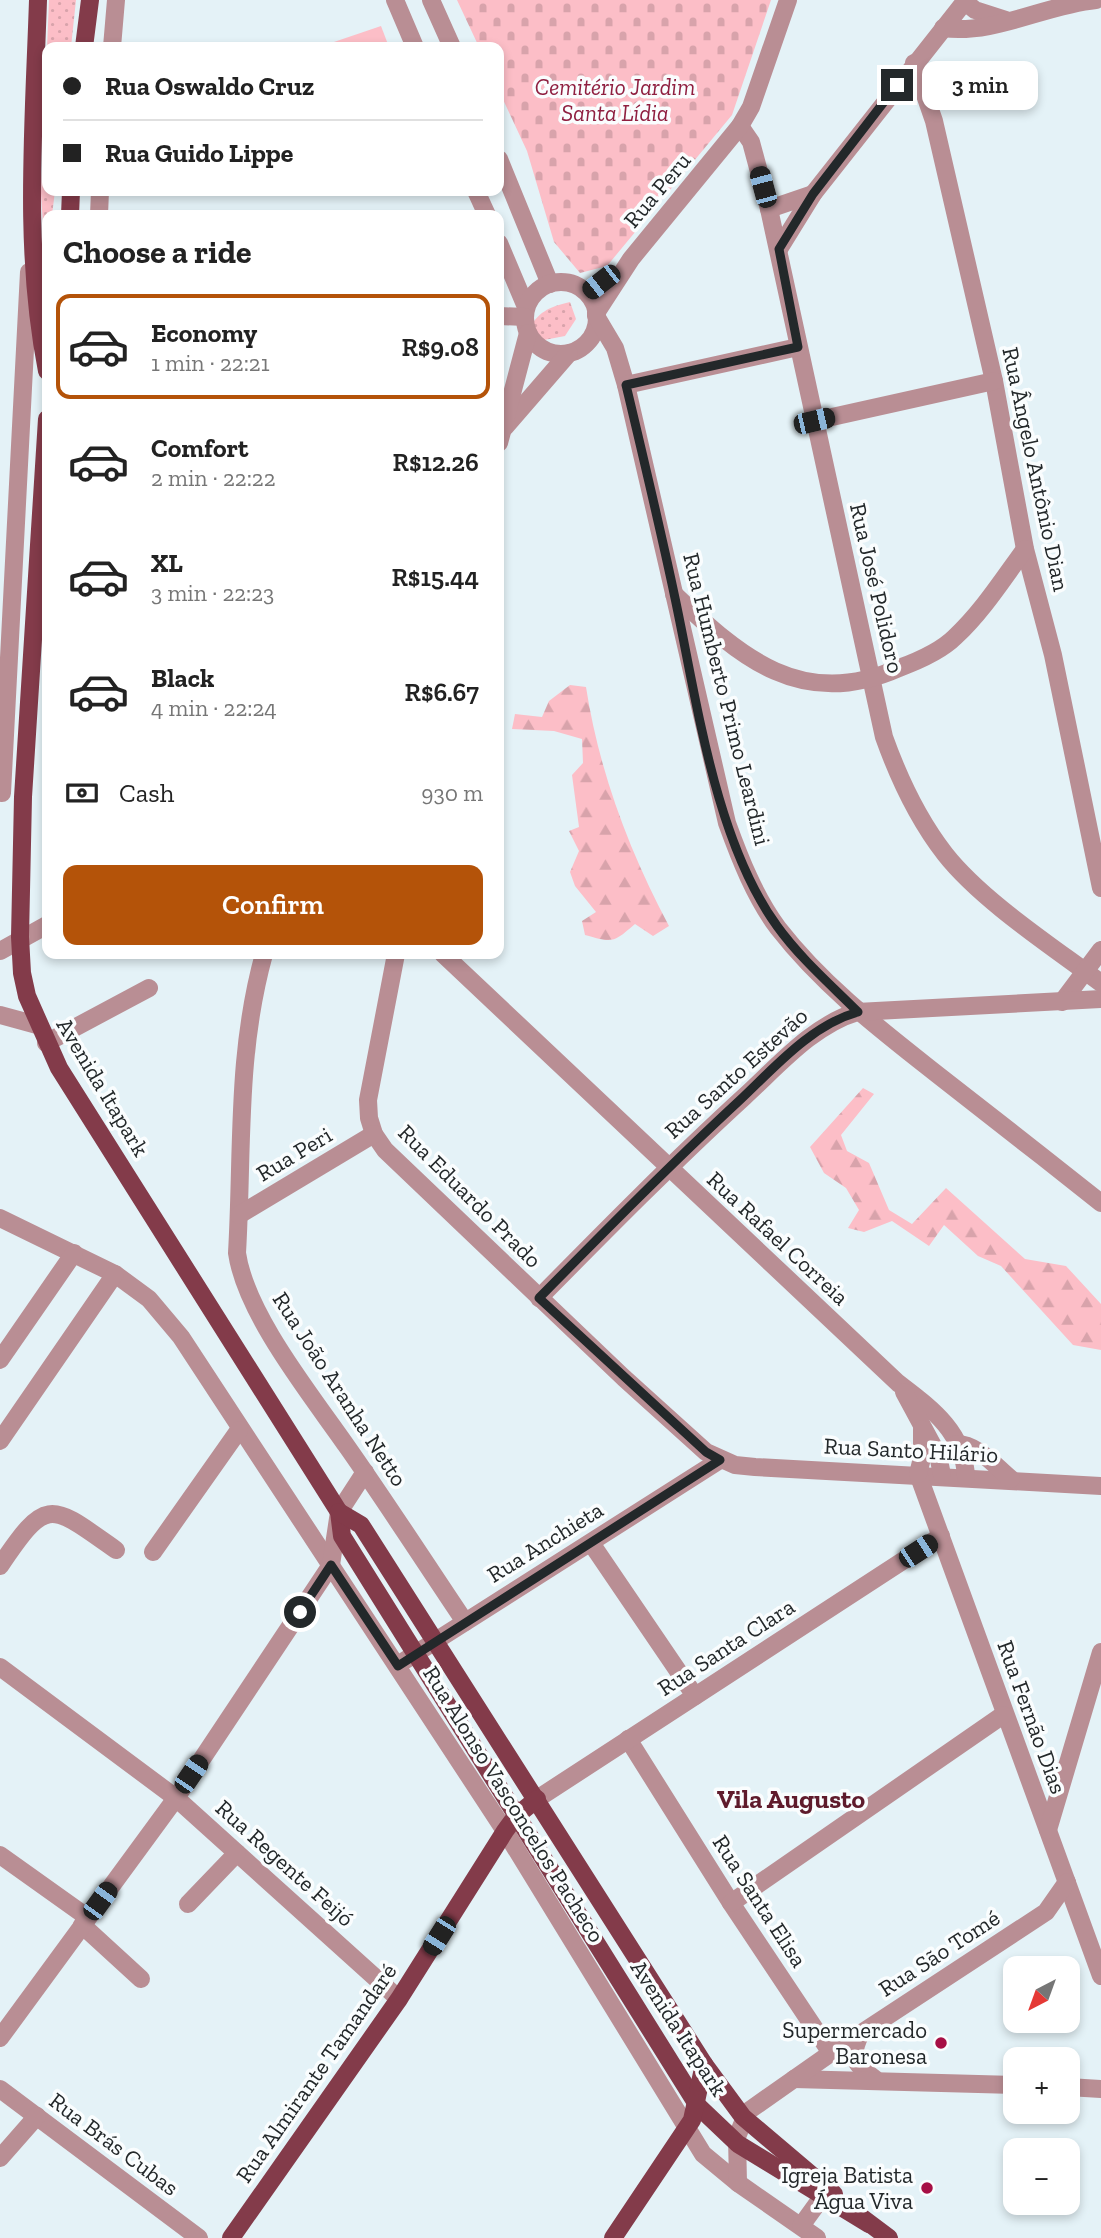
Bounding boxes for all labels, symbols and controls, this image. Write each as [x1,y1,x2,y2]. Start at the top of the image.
callout: 3 min [922,60,1037,110]
route end [881,69,913,101]
text: Rua Oswaldo Cruz [105,70,314,102]
text: 3 min [952,71,1008,99]
park label: Cemitério Jardim Santa Lídia [535,73,695,127]
text: Rua Guido Lippe [105,137,293,169]
street label: Rua Peru [618,147,697,233]
car [748,164,779,210]
text: Choose a ride [63,233,251,271]
car [578,261,625,303]
icon: car [67,315,130,378]
text: Economy [151,317,257,349]
text: R$9.08 [401,331,479,363]
street label: Rua Ângelo Antônio Dian [996,344,1076,594]
text: 1 min · 22:21 [151,349,270,377]
car [792,406,837,436]
icon: car [67,430,130,493]
text: Comfort [151,432,248,464]
text: R$12.26 [393,446,479,478]
text: 2 min · 22:22 [151,464,276,492]
street label: Rua José Polidoro [844,500,910,676]
icon: car [67,545,130,608]
text: XL [151,547,183,579]
street label: Rua Humberto Primo Leardini [677,550,777,848]
text: R$15.44 [391,561,479,593]
text: 3 min · 22:23 [151,579,274,607]
icon: car [67,660,130,723]
text: Black [151,662,214,694]
text: R$6.67 [405,676,479,708]
text: 4 min · 22:24 [151,694,277,722]
icon: cash [63,774,101,812]
text: Cash [119,777,174,809]
text: 930 m [421,779,483,807]
button: Confirm [63,865,483,945]
street label: Rua Santo Estevão [659,1001,813,1145]
street label: Avenida Itapark [51,1013,155,1161]
street label: Rua Eduardo Prado [392,1118,548,1274]
street label: Rua Peri [251,1121,337,1187]
street label: Rua Rafael Correia [701,1165,855,1311]
street label: Rua João Aranha Netto [267,1286,413,1492]
street label: Rua Santo Hilário [823,1431,999,1469]
street label: Rua Anchieta [482,1495,608,1589]
car [895,1531,942,1571]
street label: Rua Santa Clara [652,1592,800,1702]
route start [284,1596,316,1628]
street label: Rua Fernão Dias [991,1636,1073,1798]
street label: Rua Alonso Vasconcelos Pacheco [417,1661,611,1947]
car [171,1751,212,1797]
district label: Vila Augusto [717,1783,865,1815]
street label: Rua Regente Feijó [210,1794,360,1932]
street label: Rua Santa Elisa [707,1830,813,1972]
car [80,1878,121,1924]
street label: Rua São Tomé [873,1903,1005,2003]
car [419,1913,460,1959]
street label: Avenida Itapark [625,1955,733,2101]
north arrow [1003,1956,1080,2034]
map controls [1003,1956,1080,2215]
street label: Rua Almirante Tamandaré [230,1958,402,2188]
place label: Supermercado Baronesa [782,2016,927,2070]
marker: Supermercado Baronesa [933,2035,949,2051]
button: + [1003,2047,1080,2124]
street label: Rua Brás Cubas [44,2086,184,2202]
button: − [1003,2138,1080,2215]
place label: Igreja Batista Água Viva [781,2161,913,2215]
marker: Igreja Batista Água Viva [919,2180,935,2196]

